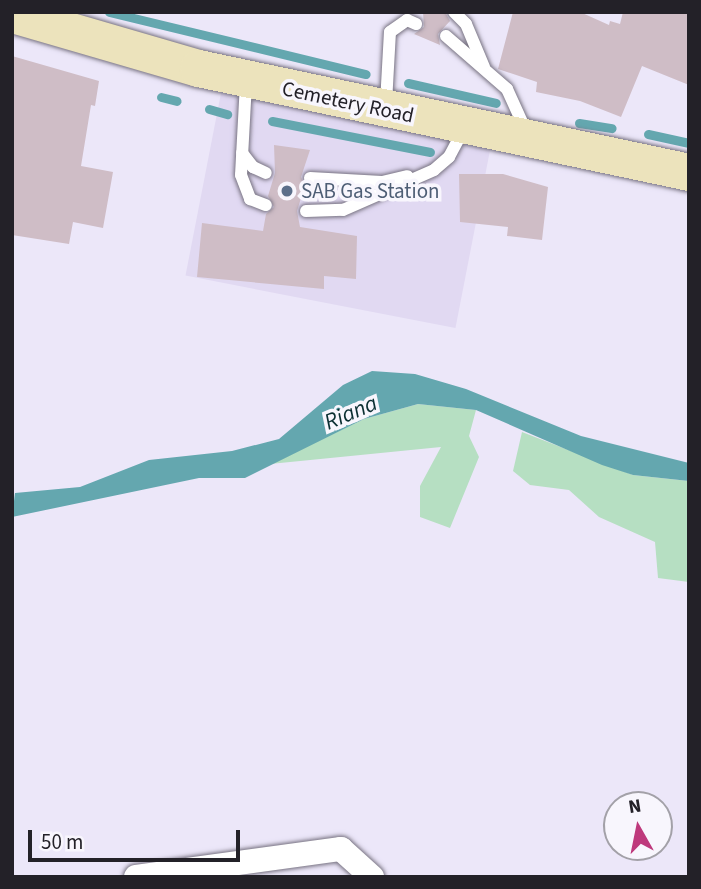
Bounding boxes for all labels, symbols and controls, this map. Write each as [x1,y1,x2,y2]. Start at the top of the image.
street label: Cemetery Road [280,76,416,128]
place label: SAB Gas Station [301,178,440,204]
marker: SAB Gas Station [279,183,295,199]
water label: Riana [320,390,382,436]
north arrow [603,791,673,861]
text: N [627,792,643,821]
scale bar [32,816,243,860]
text: 50 m [41,827,83,857]

